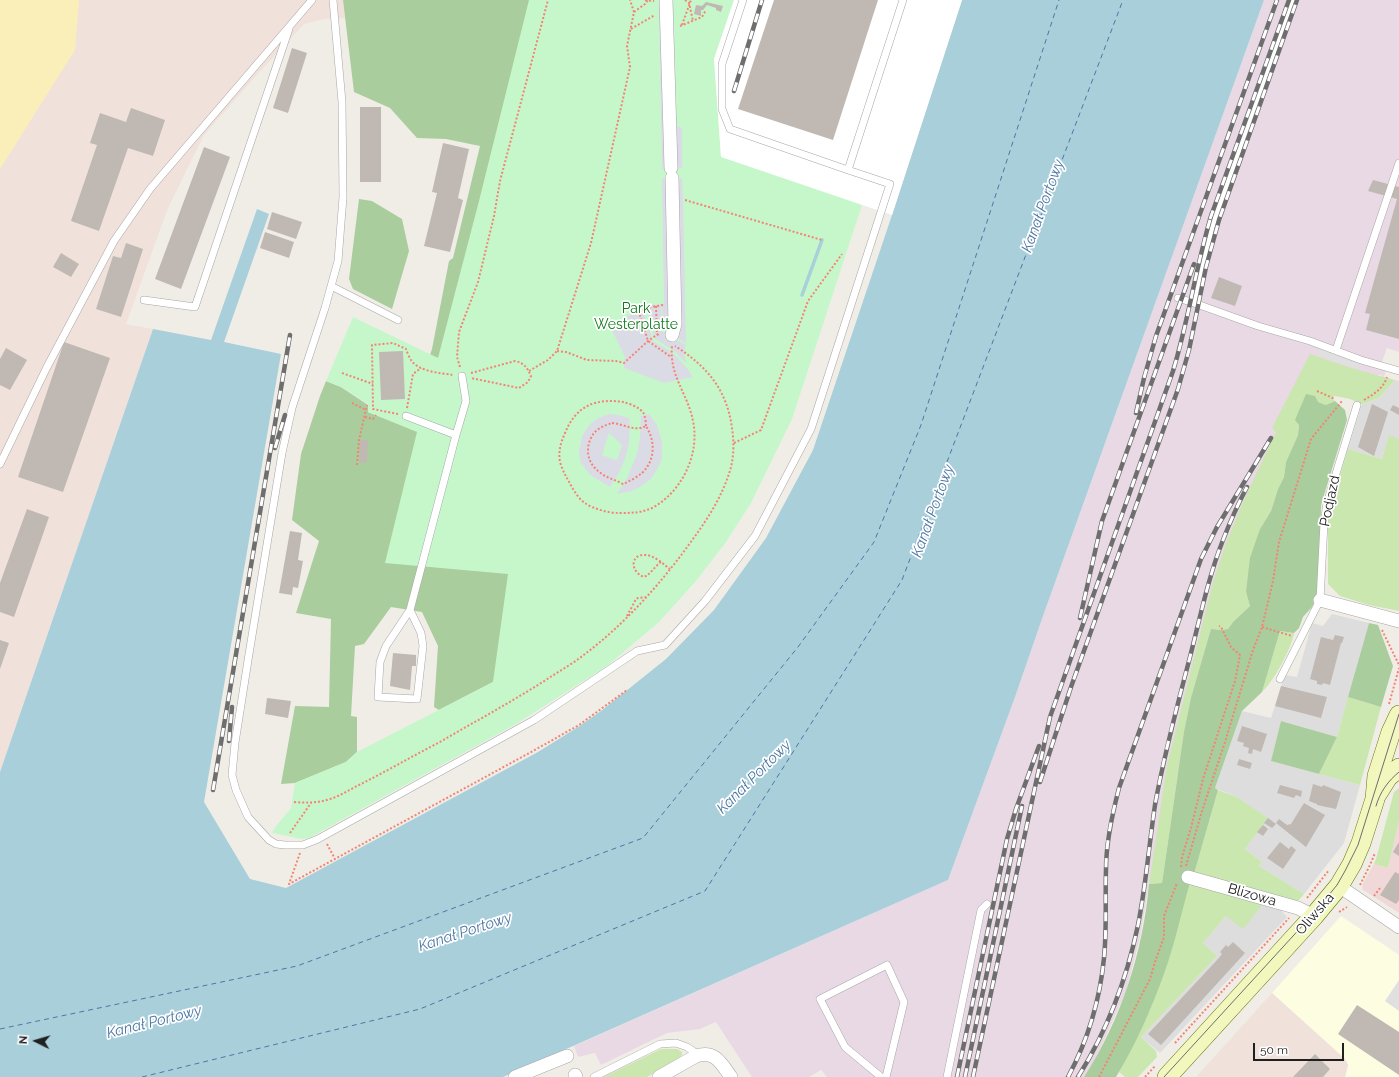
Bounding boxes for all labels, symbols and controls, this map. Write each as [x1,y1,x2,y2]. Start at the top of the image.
water label: Kanał Portowy [1018,157,1068,255]
park label: Park Westerplatte [594,301,678,334]
water label: Kanał Portowy [908,462,958,560]
street label: Podjazd [1316,474,1344,528]
water label: Kanał Portowy [713,736,795,818]
street label: Blizowa [1226,880,1278,910]
street label: Oliwska [1292,889,1338,939]
water label: Kanał Portowy [416,908,514,956]
water label: Kanał Portowy [105,1001,203,1043]
north arrow [16,1021,56,1061]
text: N [17,1035,30,1045]
scale bar [1255,1035,1346,1061]
text: 50 m [1260,1043,1288,1057]

